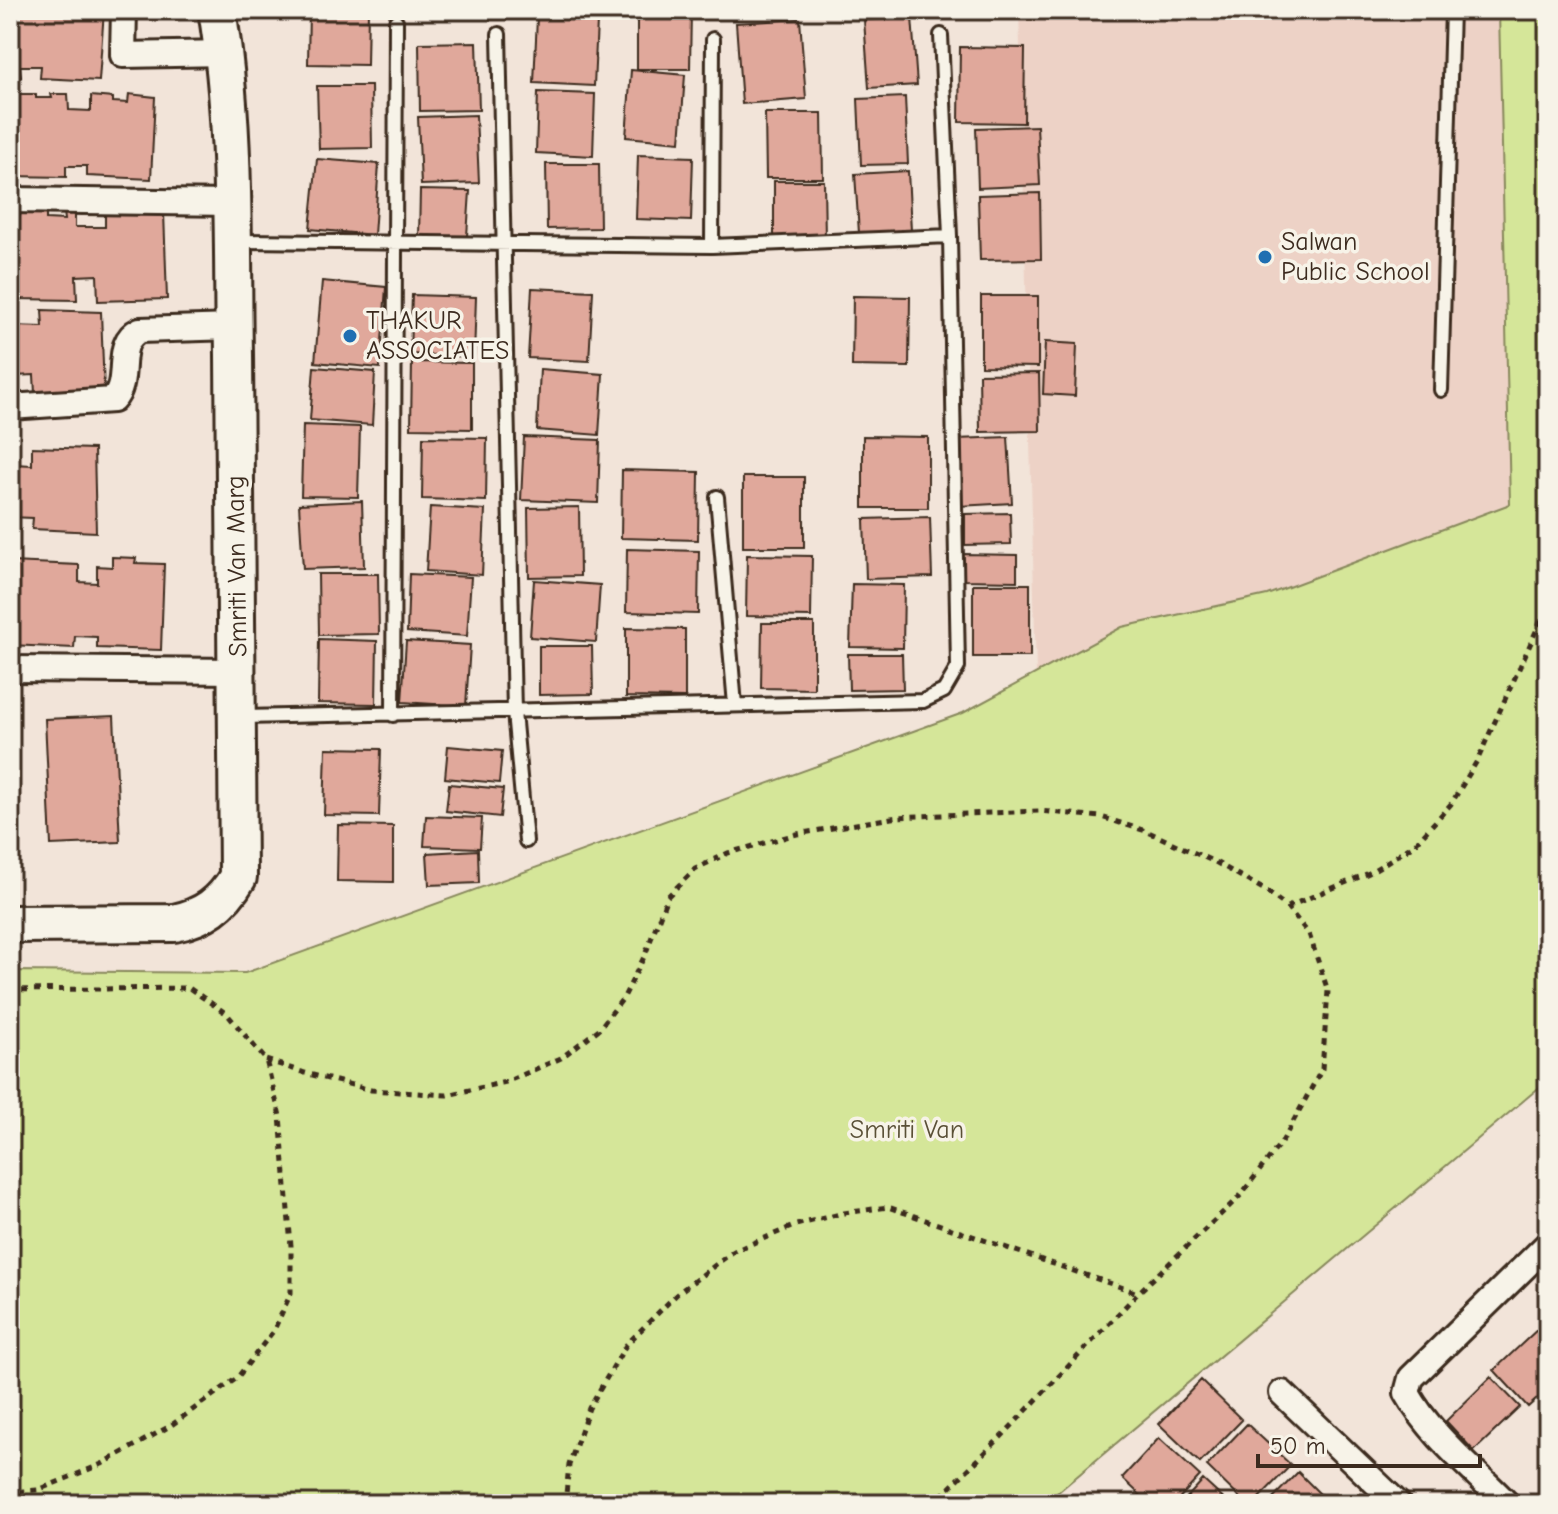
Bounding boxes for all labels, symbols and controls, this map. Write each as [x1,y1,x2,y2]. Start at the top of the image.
place label: Salwan Public School [1281,227,1430,287]
marker: Salwan Public School [1256,248,1274,266]
place label: THAKUR ASSOCIATES [366,306,509,366]
marker: THAKUR ASSOCIATES [341,327,359,345]
street label: Smriti Van Marg [220,475,254,657]
park label: Smriti Van [850,1115,964,1145]
scale bar [1258,1418,1480,1468]
text: 50 m [1270,1432,1326,1460]

